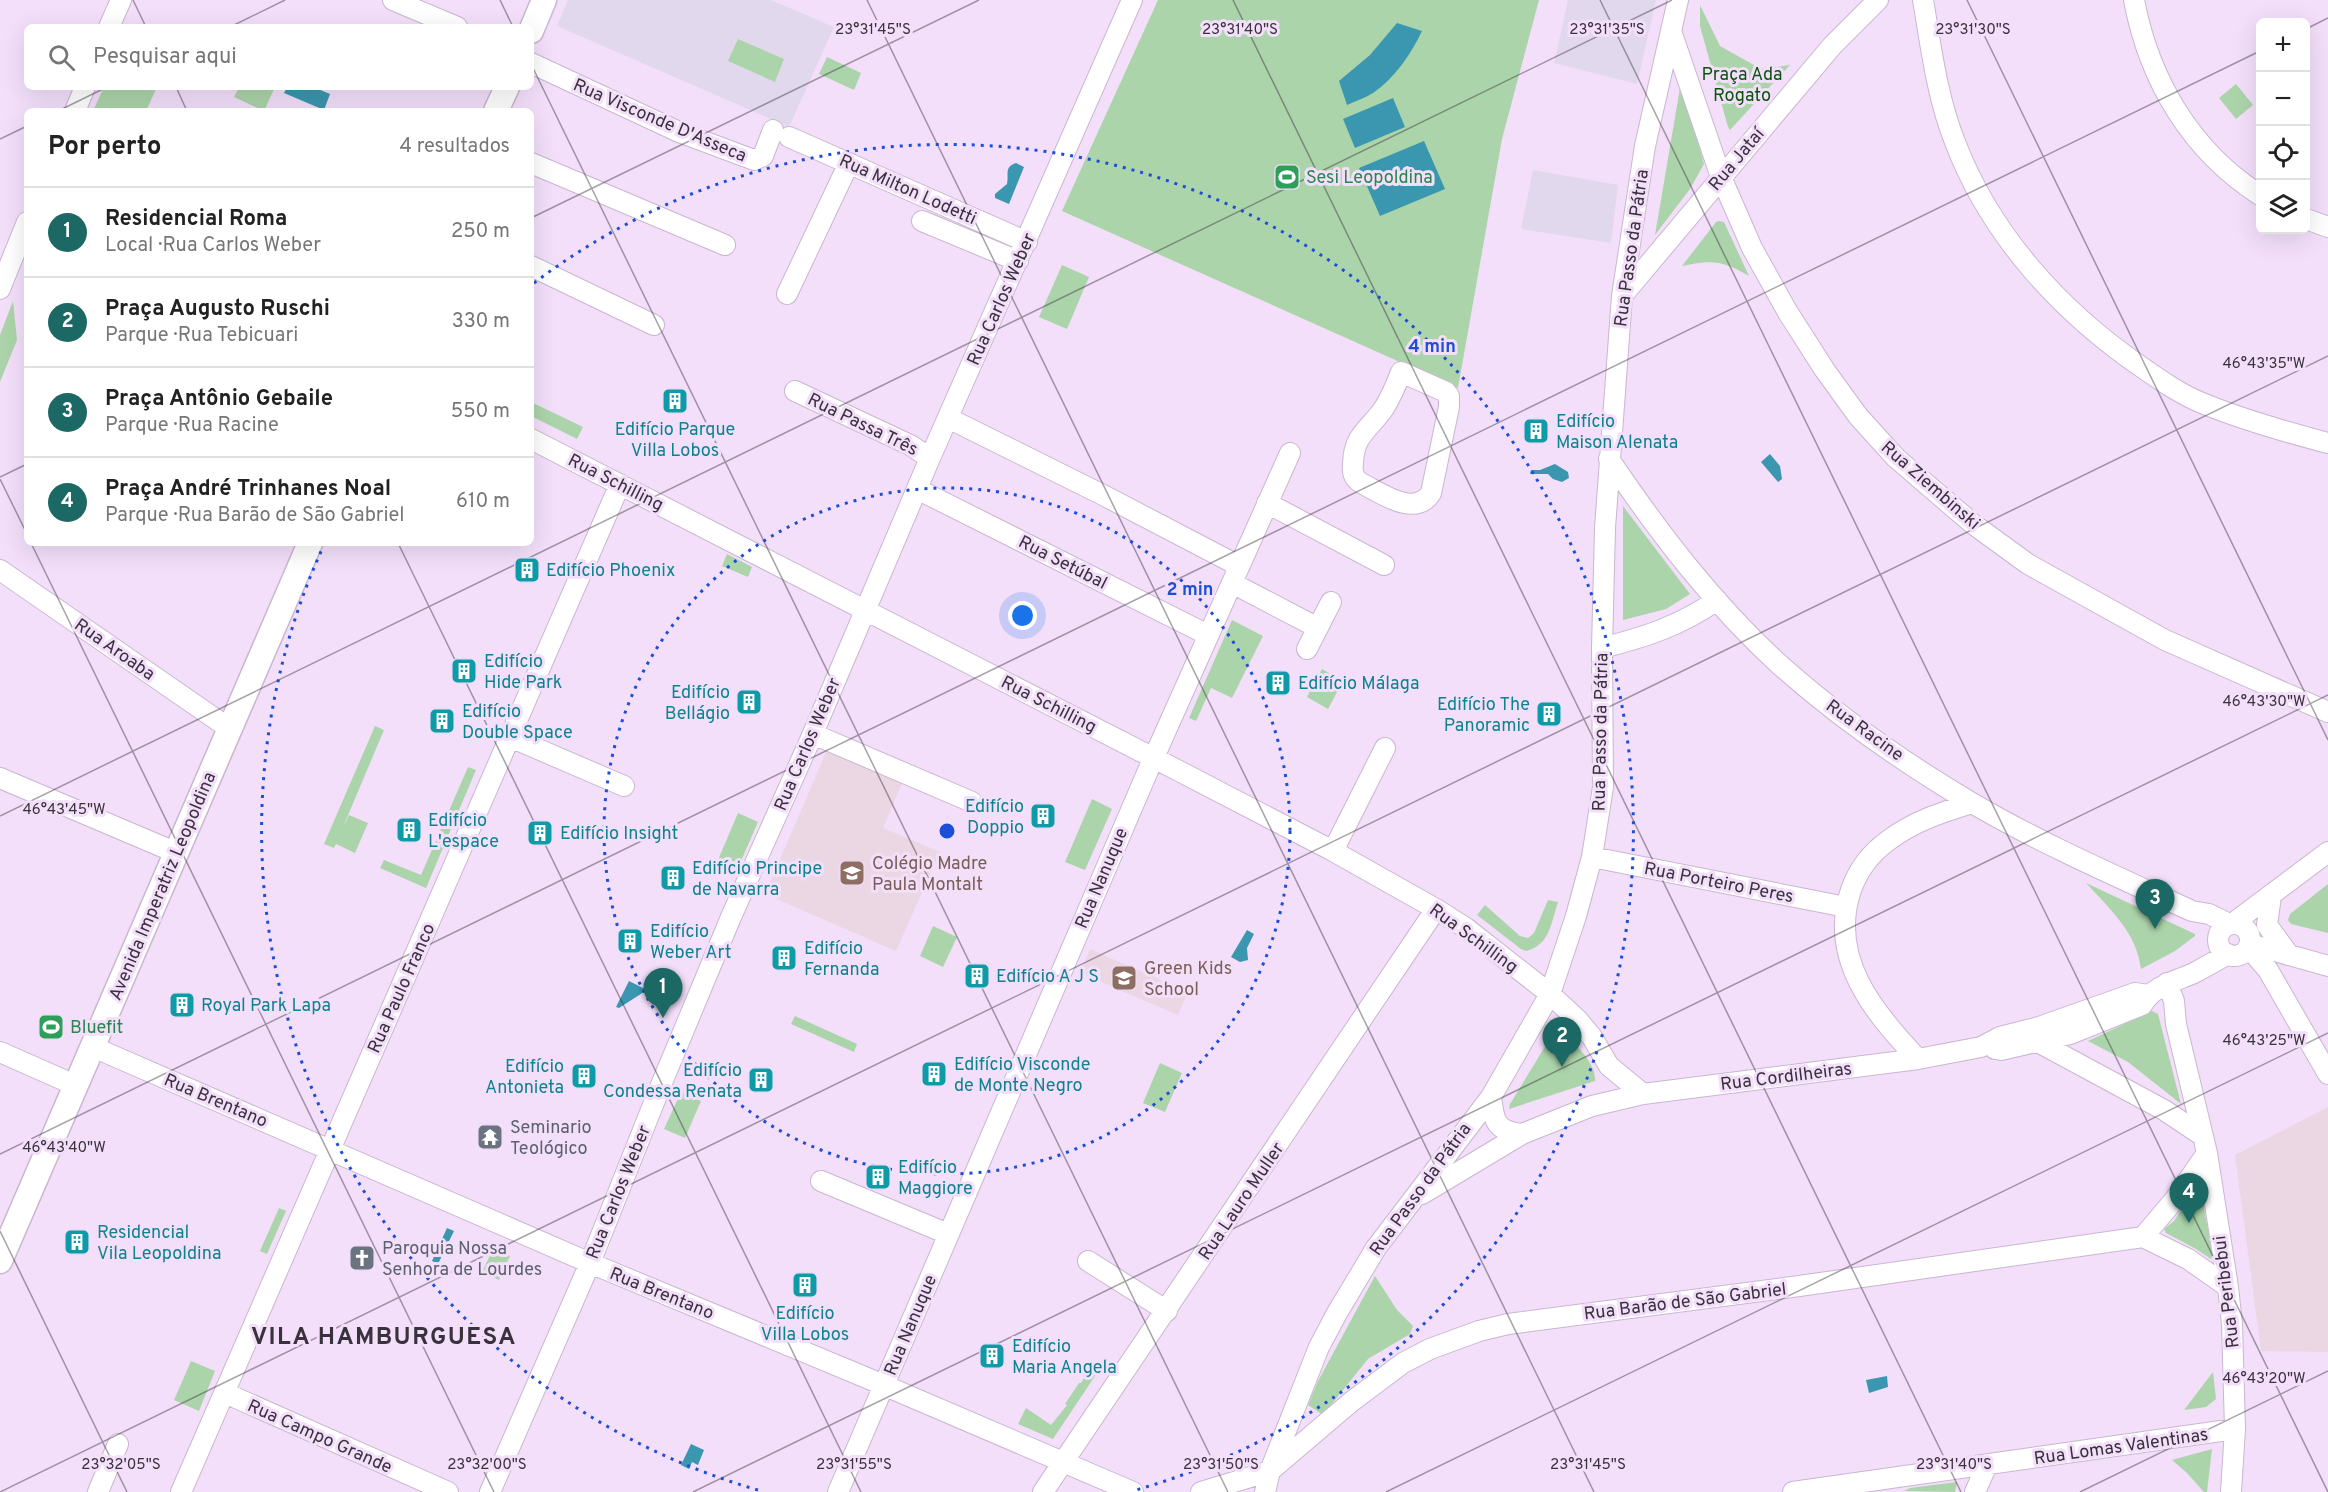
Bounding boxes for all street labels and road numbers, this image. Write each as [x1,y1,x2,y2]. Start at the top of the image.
street label: Rua Visconde D'Asseca [569,74,750,168]
street label: Rua Jataí [1704,123,1771,196]
street label: Rua Milton Lodetti [835,150,980,231]
street label: Rua Passo da Pátria [1610,168,1655,328]
street label: Rua Carlos Weber [963,230,1042,369]
street label: Rua Passa Três [803,389,921,462]
street label: Rua Ziembinski [1876,437,1985,536]
street label: Rua Schilling [564,449,667,517]
street label: Rua Setúbal [1014,531,1111,596]
street label: Rua Aroaba [69,614,159,686]
street label: Rua Passo da Pátria [1589,652,1614,812]
street label: Rua Schilling [997,671,1100,739]
street label: Rua Carlos Weber [770,674,847,815]
street label: Rua Racine [1821,695,1908,767]
street label: Avenida Imperatriz Leopoldina [105,769,222,1004]
street label: Rua Nanuque [1071,825,1134,933]
street label: Rua Porteiro Peres [1642,858,1795,909]
street label: Rua Schilling [1424,899,1522,979]
street label: Rua Paulo Franco [363,920,441,1057]
street label: Rua Cordilheiras [1719,1058,1853,1097]
street label: Rua Brentano [160,1069,271,1134]
street label: Rua Passo da Pátria [1365,1119,1477,1261]
street label: Rua Carlos Weber [582,1122,657,1263]
street label: Rua Lauro Muller [1194,1139,1290,1265]
street label: Rua Peribebui [2209,1234,2246,1349]
street label: Rua Brentano [606,1263,717,1326]
street label: Rua Nanuque [880,1272,943,1380]
street label: Rua Barão de São Gabriel [1583,1279,1788,1326]
street label: Rua Campo Grande [243,1395,395,1480]
street label: Rua Lomas Valentinas [2032,1424,2210,1471]

